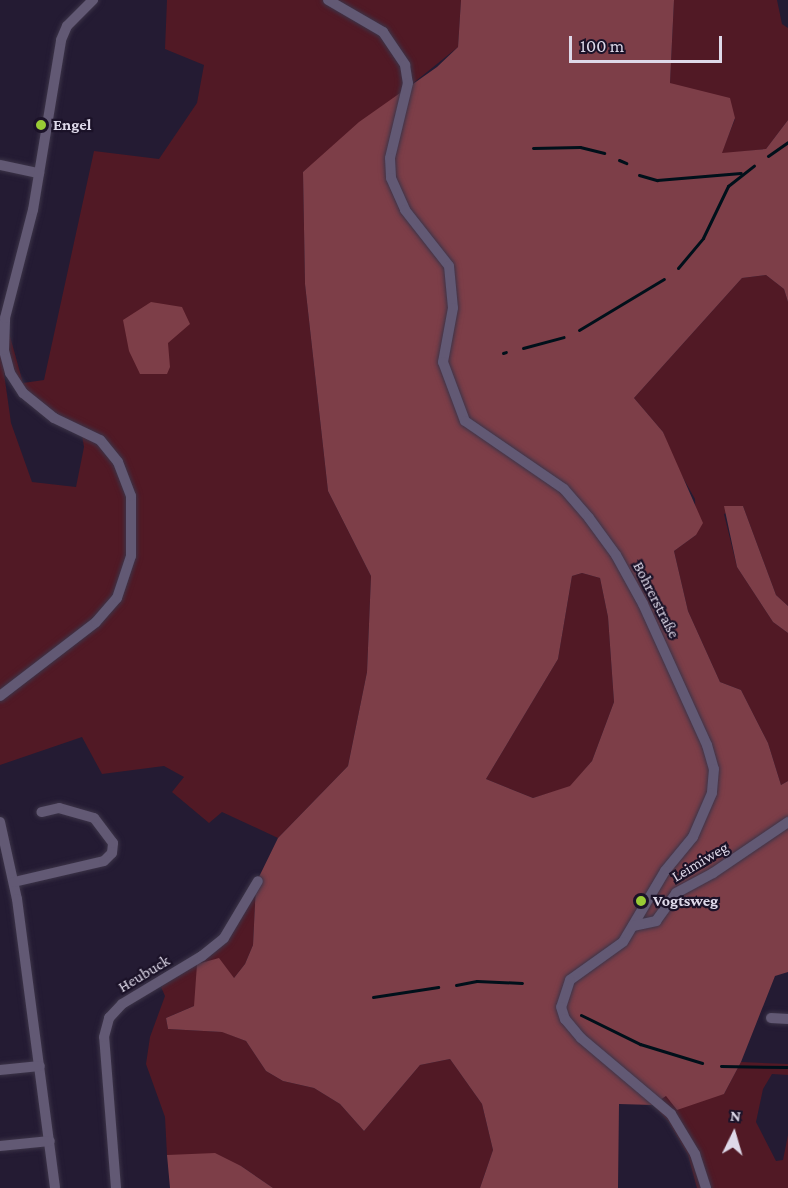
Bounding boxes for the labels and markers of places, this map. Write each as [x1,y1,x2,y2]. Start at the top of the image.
place label: Engel [53,115,91,135]
marker: Engel [34,118,48,132]
place label: Vogtsweg [653,891,718,911]
marker: Vogtsweg [634,894,648,908]

